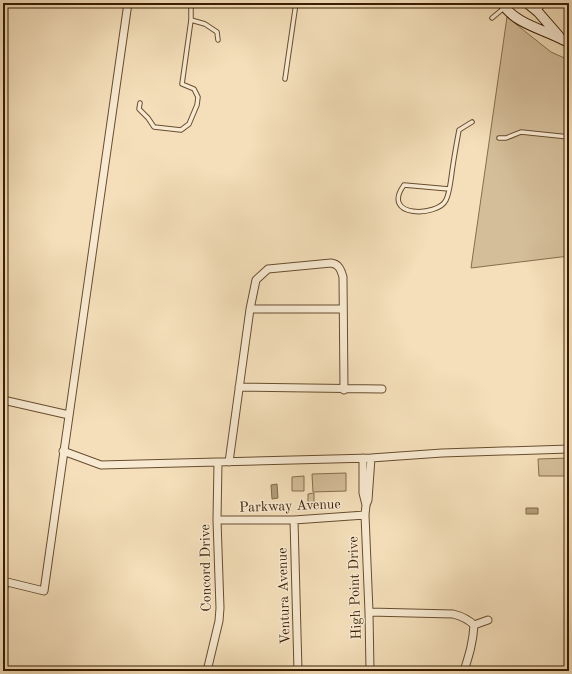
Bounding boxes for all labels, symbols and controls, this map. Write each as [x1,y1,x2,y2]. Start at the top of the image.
street label: Parkway Avenue [239,497,341,515]
street label: Concord Drive [198,524,214,612]
street label: High Point Drive [346,536,364,640]
street label: Ventura Avenue [275,547,293,645]

